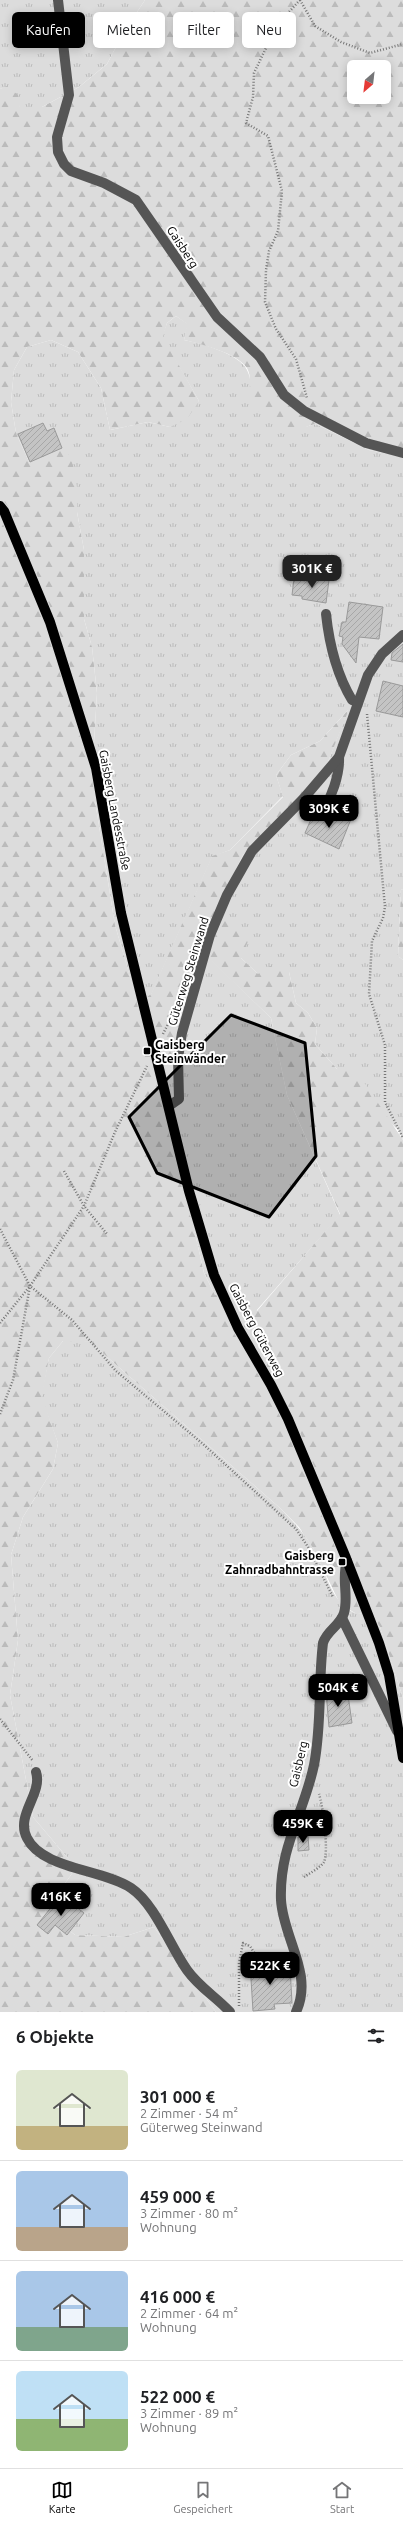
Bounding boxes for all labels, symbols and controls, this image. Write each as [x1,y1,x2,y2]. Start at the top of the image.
chip: Kaufen [12,12,85,48]
chip: Mieten [93,12,165,48]
chip: Filter [173,12,234,48]
chip: Neu [242,12,296,48]
north arrow [347,60,391,104]
map controls [347,60,391,104]
street label: Gaisberg [165,224,201,270]
pin: 301K € [279,555,345,589]
text: 301K € [291,561,333,575]
street label: Gaisberg Landesstraße [97,749,133,871]
pin: 309K € [296,795,362,829]
text: 309K € [308,801,350,815]
street label: Güterweg Steinwand [165,915,211,1027]
place label: Gaisberg Steinwänder [155,1038,226,1065]
marker: Gaisberg Steinwänder [142,1046,152,1056]
street label: Gaisberg Güterweg [227,1281,287,1379]
place label: Gaisberg Zahnradbahntrasse [225,1549,334,1576]
marker: Gaisberg Zahnradbahntrasse [337,1557,347,1567]
pin: 504K € [305,1674,371,1708]
text: 504K € [317,1680,359,1694]
street label: Gaisberg [286,1739,310,1789]
pin: 459K € [270,1810,336,1844]
text: 459K € [282,1816,324,1830]
pin: 416K € [28,1883,94,1917]
text: 416K € [40,1889,82,1903]
pin: 522K € [237,1952,303,1986]
text: 522K € [249,1958,291,1972]
icon: filters [365,2025,387,2047]
text: 6 Objekte [16,2027,94,2046]
icon: home [48,2086,96,2134]
text: 301 000 € [140,2087,215,2106]
text: 2 Zimmer · 54 m² [140,2106,238,2120]
text: Güterweg Steinwand [140,2120,263,2134]
icon: home [48,2187,96,2235]
text: 459 000 € [140,2187,215,2206]
text: 3 Zimmer · 80 m² [140,2206,238,2220]
text: Wohnung [140,2220,197,2234]
icon: home [48,2287,96,2335]
text: 416 000 € [140,2287,215,2306]
text: 2 Zimmer · 64 m² [140,2306,238,2320]
text: Wohnung [140,2320,197,2334]
icon: home [48,2387,96,2435]
text: 522 000 € [140,2387,215,2406]
text: 3 Zimmer · 89 m² [140,2406,238,2420]
text: Wohnung [140,2420,197,2434]
tab: Karte [49,2479,76,2515]
tab: Gespeichert [173,2479,232,2515]
tab: Start [330,2479,354,2515]

